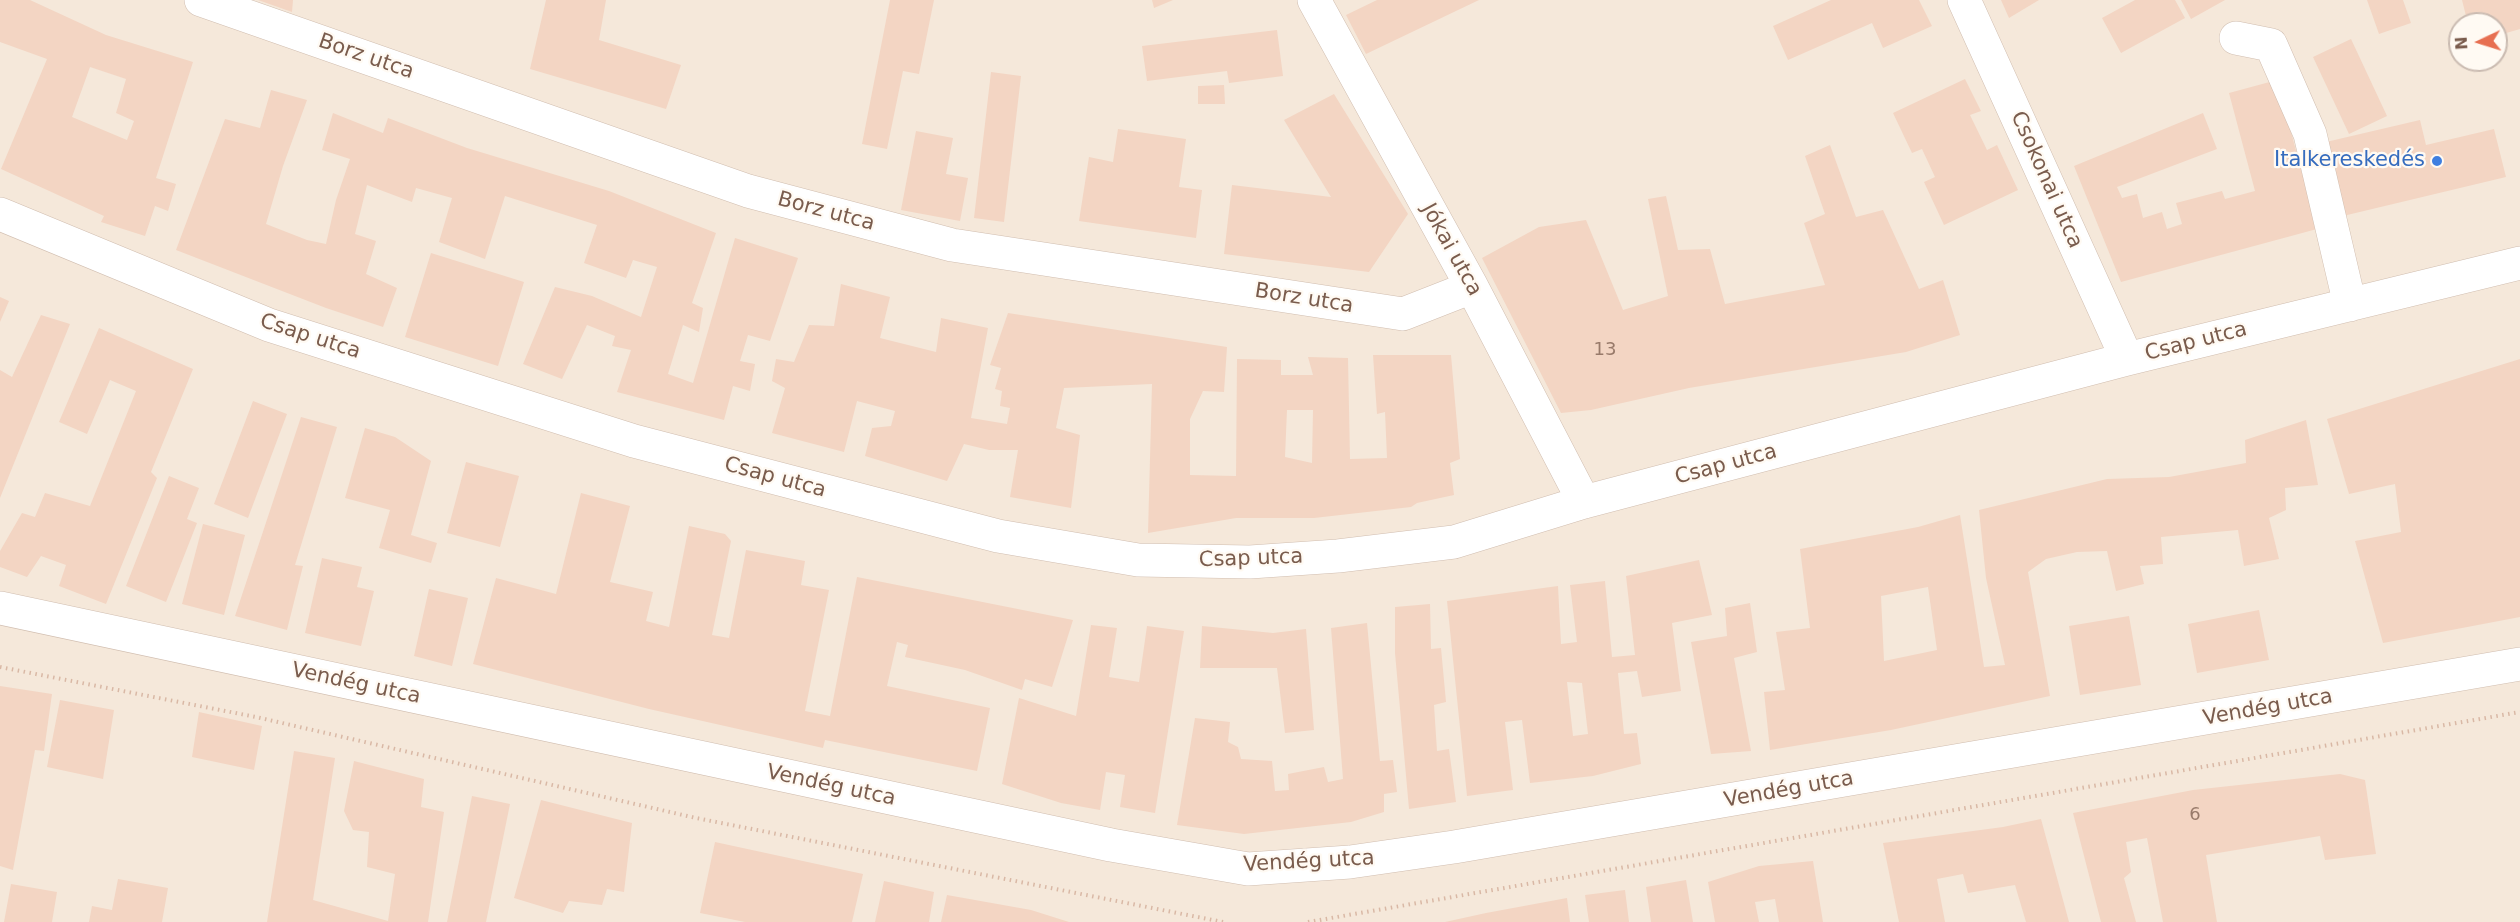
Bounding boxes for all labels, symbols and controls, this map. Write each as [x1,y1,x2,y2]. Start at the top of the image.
north arrow [2448,12,2508,72]
street label: Borz utca [315,29,417,85]
text: N [2452,36,2471,51]
street label: Csokonai utca [2005,108,2087,252]
place label: Italkereskedés [2274,148,2425,174]
marker: Italkereskedés [2430,154,2444,168]
street label: Borz utca [775,187,877,237]
street label: Jókai utca [1415,199,1487,301]
street label: Borz utca [1253,279,1355,319]
street label: Csap utca [256,309,364,365]
street label: Csap utca [2142,317,2250,367]
house number: 13 [1594,339,1616,361]
street label: Csap utca [1672,439,1780,491]
street label: Csap utca [721,452,829,504]
street label: Csap utca [1198,545,1304,573]
street label: Vendég utca [289,658,423,710]
street label: Vendég utca [2201,684,2335,732]
street label: Vendég utca [764,760,898,812]
street label: Vendég utca [1722,766,1856,814]
house number: 6 [2189,804,2201,826]
street label: Vendég utca [1243,846,1375,878]

